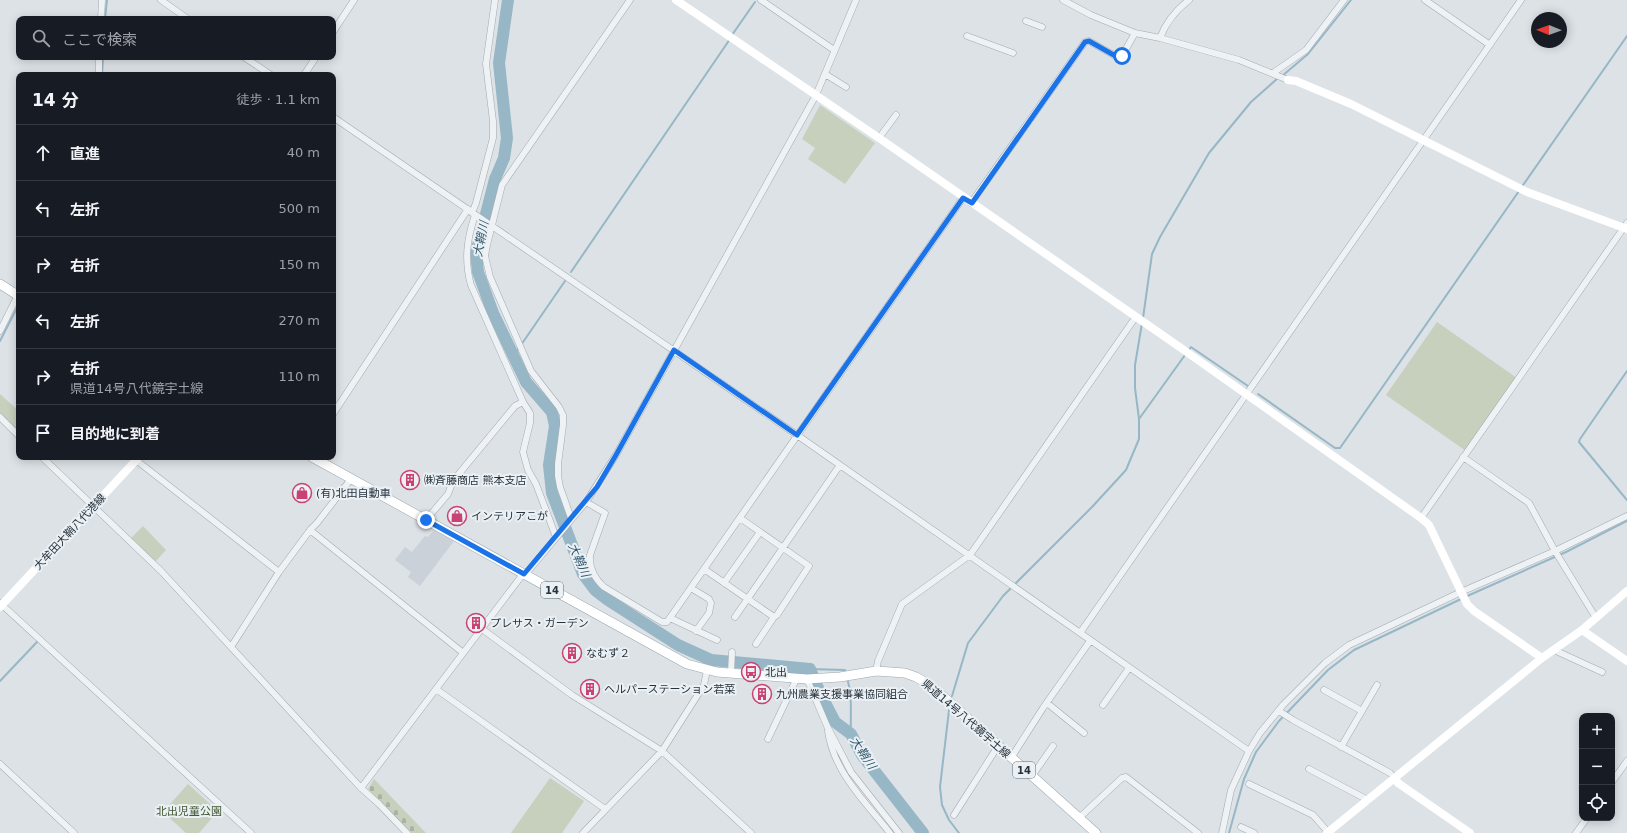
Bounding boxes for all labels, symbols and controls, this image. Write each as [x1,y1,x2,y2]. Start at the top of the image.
north arrow [1531,12,1567,48]
search box [16,16,336,60]
icon: search [30,27,52,49]
text: ここで検索 [62,31,137,49]
route start [1113,47,1131,65]
text: 14 分 [32,90,79,110]
text: 徒歩 · 1.1 km [237,92,320,107]
icon: ahead [32,142,54,164]
text: 直進 [70,145,100,163]
text: 40 m [287,145,320,160]
icon: left [32,198,54,220]
text: 左折 [70,201,100,219]
text: 500 m [278,201,320,216]
water label: 大鞘川 [471,218,492,258]
icon: right [32,254,54,276]
text: 右折 [70,257,100,275]
text: 150 m [278,257,320,272]
icon: left [32,310,54,332]
text: 左折 [70,313,100,331]
text: 270 m [278,313,320,328]
text: 右折 [70,360,100,378]
icon: right [32,366,54,388]
text: 110 m [278,369,320,384]
text: 県道14号八代鏡宇土線 [70,381,204,396]
icon: arrive [32,422,54,444]
text: 目的地に到着 [70,425,160,443]
building icon: ㈱斉藤商店 熊本支店 [399,469,421,491]
place label: ㈱斉藤商店 熊本支店 [424,474,527,487]
shop icon: (有)北田自動車 [291,482,313,504]
place label: (有)北田自動車 [316,487,391,500]
street label: 大牟田大鞘八代港線 [31,491,109,573]
shop icon: インテリアこが [446,505,468,527]
place label: インテリアこが [471,510,548,523]
route end [417,511,435,529]
water label: 大鞘川 [565,541,594,581]
road number: 14 [541,582,563,598]
building icon: プレサス・ガーデン [465,612,487,634]
place label: プレサス・ガーデン [490,617,589,630]
building icon: なむず２ [561,642,583,664]
place label: なむず２ [586,647,630,660]
bus stop icon: 北出 [740,661,762,683]
place label: 北出 [765,666,787,679]
street label: 県道14号八代鏡宇土線 [919,677,1013,761]
building icon: ヘルパーステーション若菜 [579,678,601,700]
place label: ヘルパーステーション若菜 [604,683,735,696]
building icon: 九州農業支援事業協同組合 [751,683,773,705]
place label: 九州農業支援事業協同組合 [776,688,908,701]
map controls [1579,713,1615,821]
button: + [1579,713,1615,749]
water label: 大鞘川 [847,734,880,774]
button: − [1579,749,1615,785]
road number: 14 [1013,762,1035,778]
button: locate [1579,785,1615,821]
park label: 北出児童公園 [156,805,222,818]

